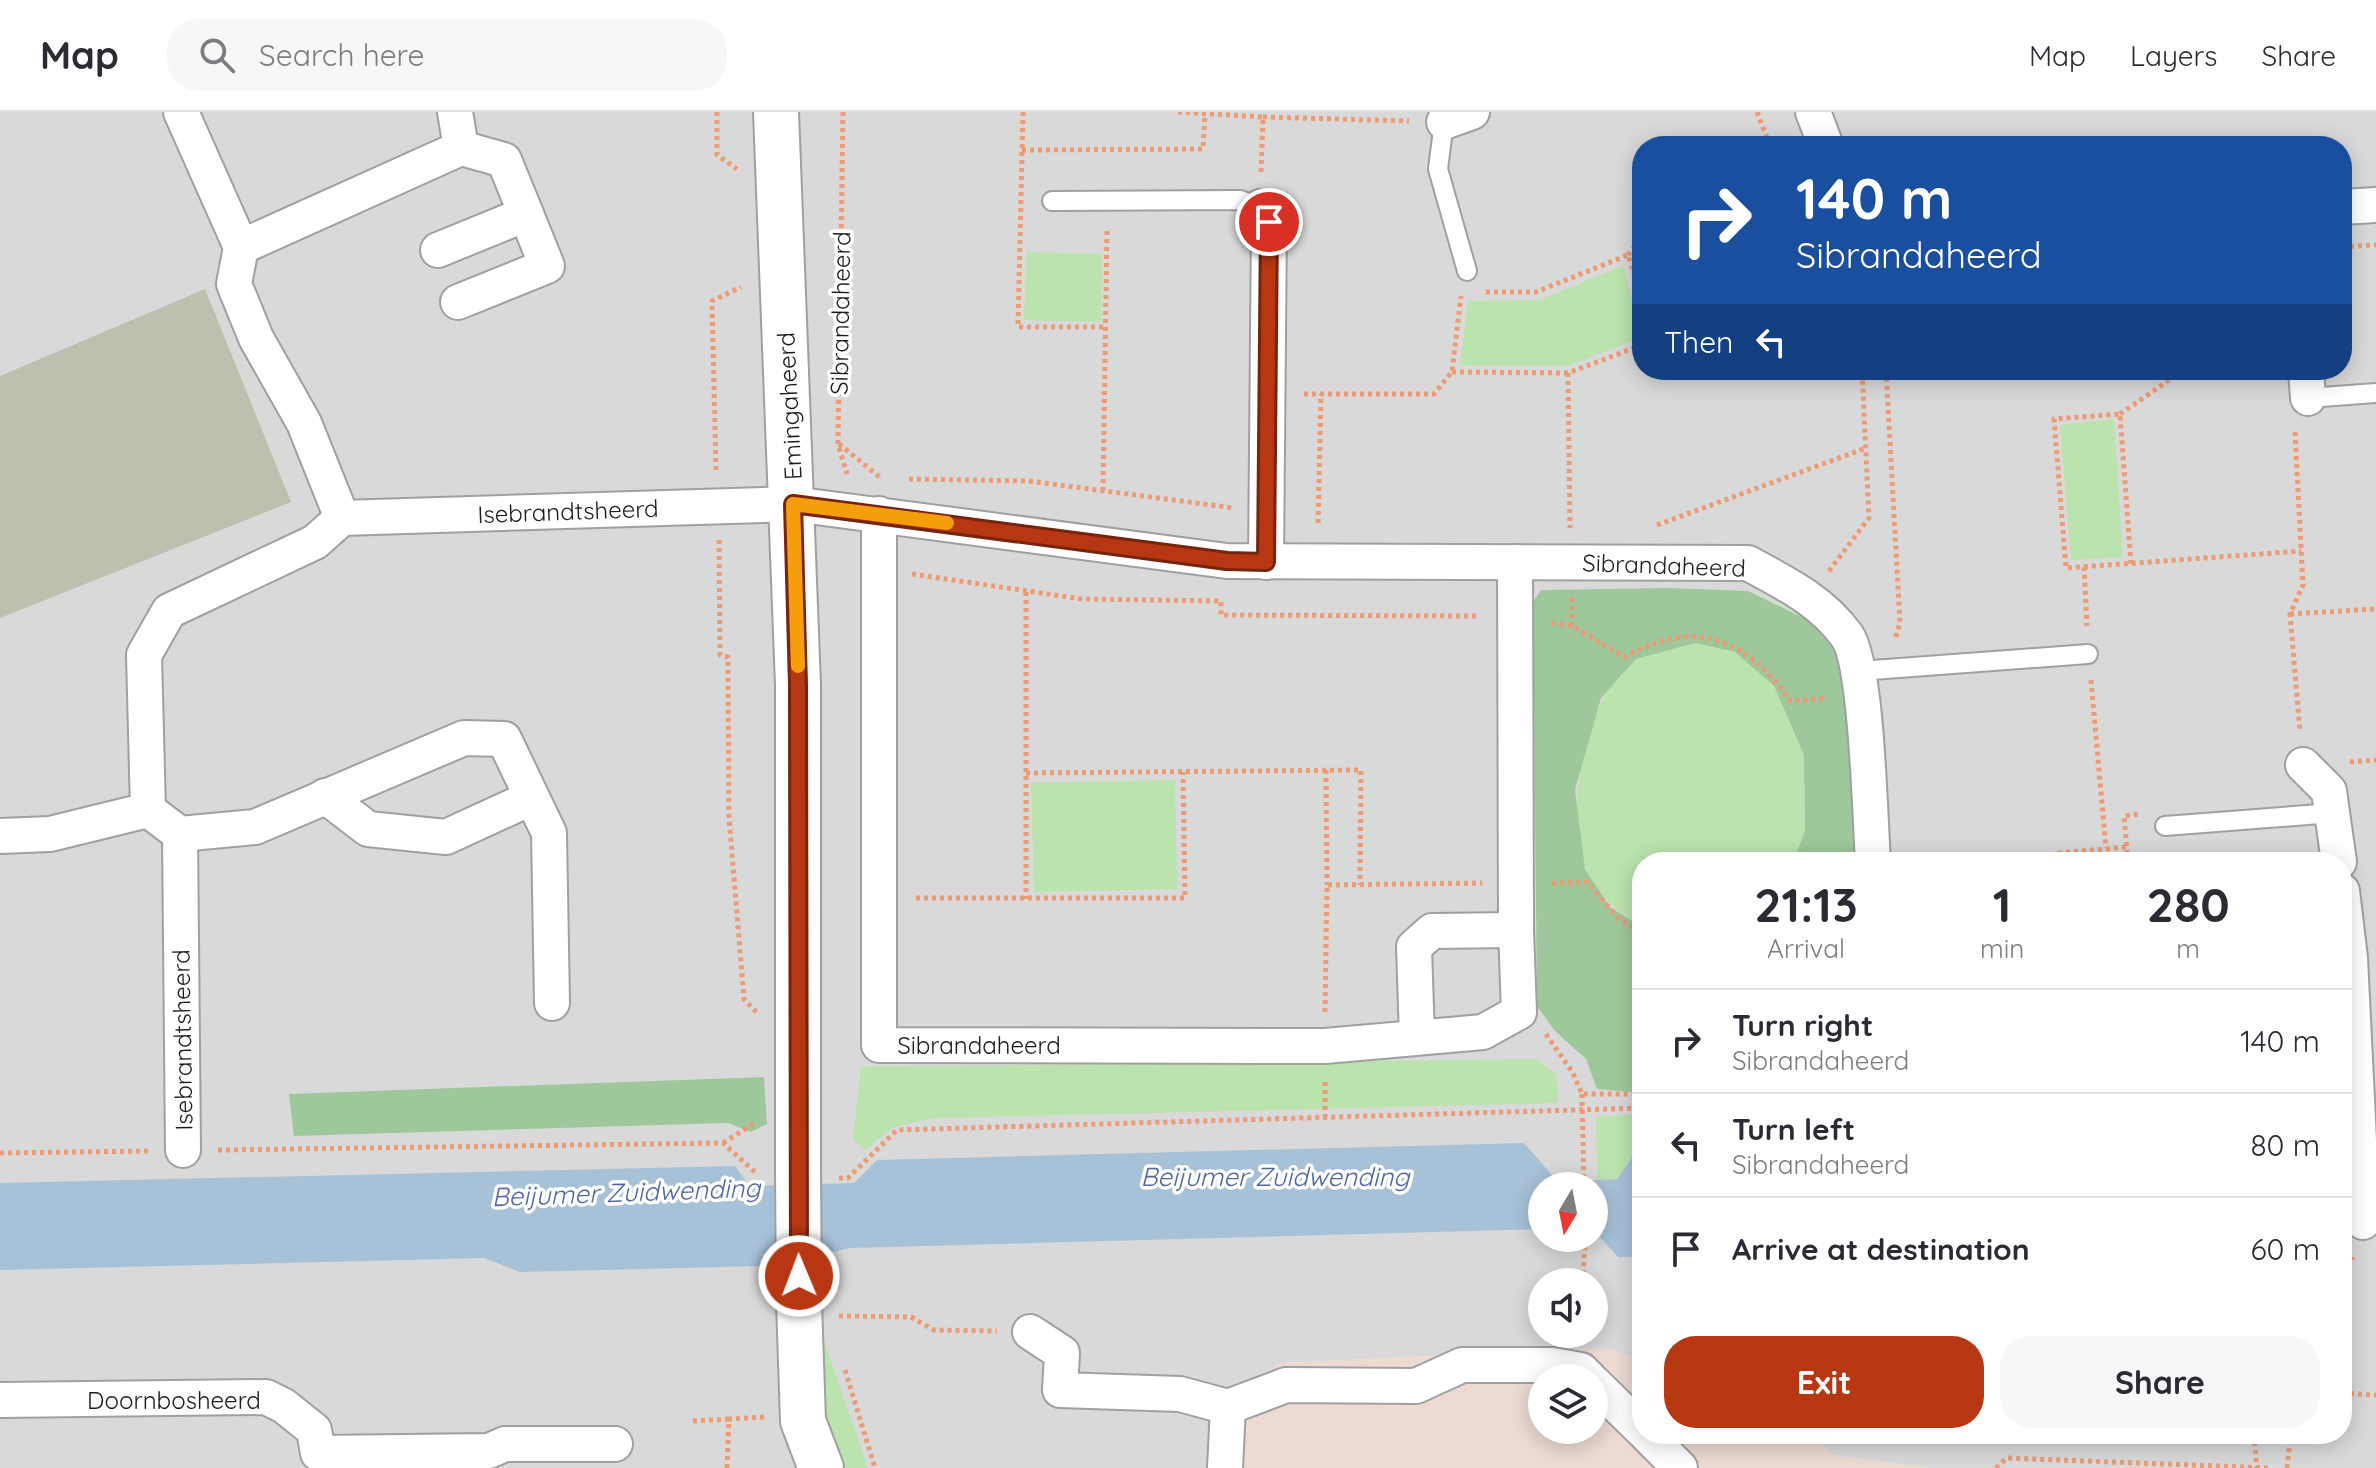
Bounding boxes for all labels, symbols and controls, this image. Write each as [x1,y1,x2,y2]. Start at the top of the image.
search box [167,19,727,91]
text: Map [40,31,119,79]
icon: search [195,33,239,77]
text: Search here [259,36,424,74]
text: Map [2029,38,2086,73]
text: Layers [2130,38,2217,73]
text: Share [2261,38,2336,73]
text: 140 m [1796,163,1952,233]
icon: right [1664,168,1768,272]
pin [1235,188,1303,256]
icon: arrive [1247,200,1291,244]
street label: Sibrandaheerd [824,231,856,395]
text: Sibrandaheerd [1796,232,2041,277]
icon: left [1749,320,1793,364]
text: Then [1664,323,1733,361]
street label: Emingaheerd [770,331,808,481]
street label: Isebrandtsheerd [477,493,659,529]
street label: Sibrandaheerd [1582,547,1746,583]
text: 21:13 [1754,874,1858,934]
text: 1 [1993,874,2012,934]
text: 280 [2147,874,2230,934]
text: Arrival [1767,932,1845,965]
text: min [1980,932,2024,965]
text: m [2176,932,2200,965]
street label: Isebrandtsheerd [165,949,199,1131]
text: Turn right [1732,1006,1873,1044]
icon: right [1664,1019,1708,1063]
text: 140 m [2240,1022,2320,1060]
street label: Sibrandaheerd [897,1030,1061,1060]
text: Sibrandaheerd [1732,1044,1909,1077]
text: Turn left [1732,1110,1855,1148]
icon: left [1664,1123,1708,1167]
text: 80 m [2250,1126,2320,1164]
text: Sibrandaheerd [1732,1148,1909,1181]
water label: Beijumer Zuidwending [1140,1160,1411,1193]
water label: Beijumer Zuidwending [491,1171,763,1213]
north arrow [1528,1172,1608,1252]
map controls [1528,1172,1608,1444]
icon: arrive [1664,1227,1708,1271]
text: Arrive at destination [1732,1230,2030,1268]
text: 60 m [2250,1230,2320,1268]
position arrow [757,1234,841,1318]
button: sound [1528,1268,1608,1348]
button: Exit [1664,1336,1984,1428]
button: Share [2000,1336,2320,1428]
button: layers [1528,1364,1608,1444]
street label: Doornbosheerd [87,1385,261,1415]

